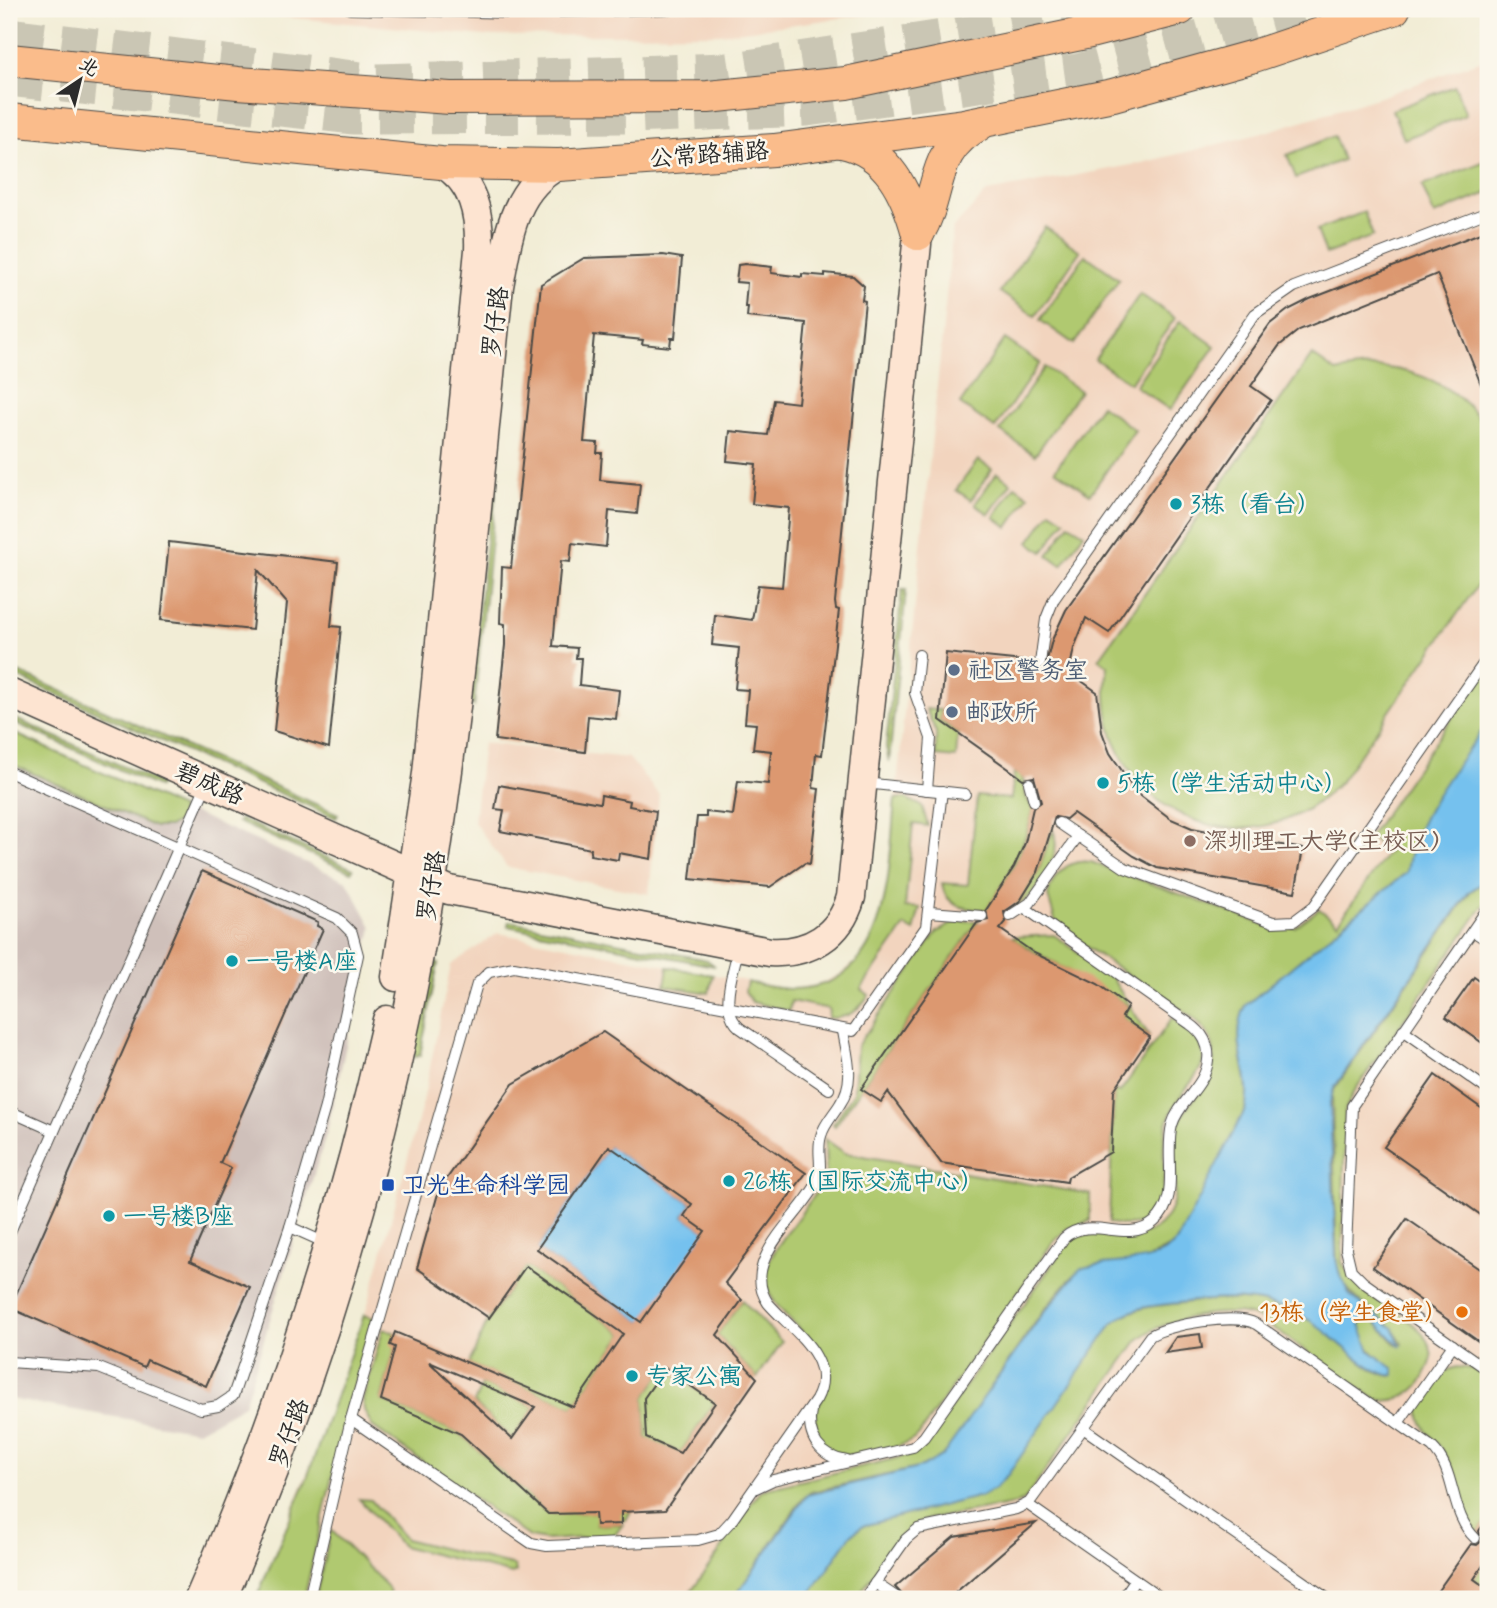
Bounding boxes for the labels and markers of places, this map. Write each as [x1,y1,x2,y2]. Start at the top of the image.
place label: 3栋（看台） [1190,490,1321,521]
marker: 3栋（看台） [1168,496,1184,512]
place label: 社区警务室 [968,656,1088,687]
marker: 社区警务室 [946,662,962,678]
place label: 邮政所 [966,698,1038,729]
marker: 邮政所 [944,704,960,720]
place label: 5栋（学生活动中心） [1117,769,1347,800]
marker: 5栋（学生活动中心） [1095,775,1111,791]
place label: 深圳理工大学(主校区) [1204,827,1439,858]
marker: 深圳理工大学(主校区) [1182,833,1198,849]
place label: 一号楼A座 [246,947,358,978]
marker: 一号楼A座 [224,953,240,969]
place label: 26栋（国际交流中心） [743,1167,984,1198]
place label: 卫光生命科学园 [402,1171,570,1202]
marker: 26栋（国际交流中心） [721,1173,737,1189]
marker: 卫光生命科学园 [380,1177,396,1193]
place label: 一号楼B座 [123,1202,234,1233]
marker: 一号楼B座 [101,1208,117,1224]
place label: 13栋（学生食堂） [1259,1298,1448,1329]
marker: 13栋（学生食堂） [1454,1304,1470,1320]
place label: 专家公寓 [646,1362,742,1393]
marker: 专家公寓 [624,1368,640,1384]

